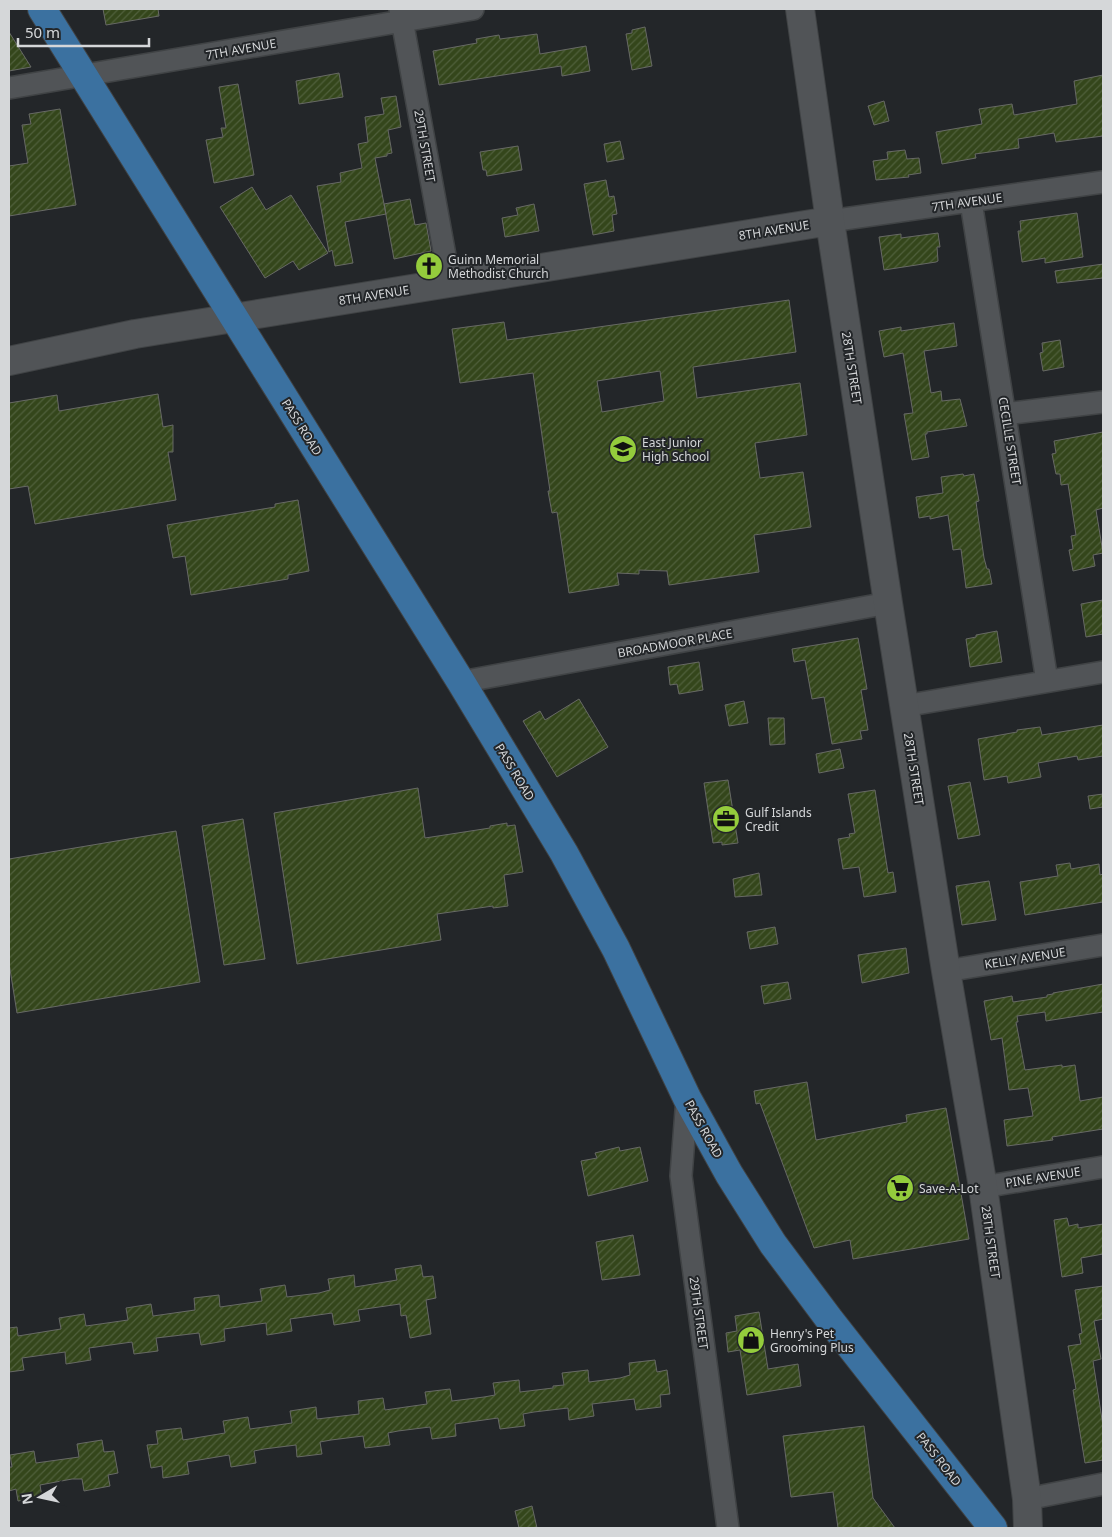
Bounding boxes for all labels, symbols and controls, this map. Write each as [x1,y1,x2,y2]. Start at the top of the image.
scale bar [18,15,149,47]
text: 50 m [25,22,60,42]
street label: 7TH AVENUE [204,34,278,64]
street label: 29TH STREET [410,109,440,184]
street label: 7TH AVENUE [931,189,1003,215]
street label: 8TH AVENUE [738,216,810,244]
church icon: Guinn Memorial Methodist Church [414,251,444,281]
place label: Guinn Memorial Methodist Church [448,251,549,282]
street label: 8TH AVENUE [338,281,410,309]
street label: 28TH STREET [838,331,866,406]
street label: PASS ROAD [278,396,326,459]
street label: CECILLE STREET [995,396,1025,487]
school or university icon: East Junior High School [608,434,638,464]
place label: East Junior High School [642,434,709,465]
street label: BROADMOOR PLACE [616,625,734,661]
street label: 28TH STREET [900,732,928,807]
street label: PASS ROAD [491,740,539,804]
office icon: Gulf Islands Credit [711,804,741,834]
place label: Gulf Islands Credit [745,804,812,835]
street label: KELLY AVENUE [983,943,1067,973]
street label: PASS ROAD [681,1097,727,1161]
street label: PINE AVENUE [1004,1163,1082,1191]
supermarket icon: Save-A-Lot [885,1173,915,1203]
place label: Save-A-Lot [919,1180,979,1197]
street label: 28TH STREET [977,1205,1005,1280]
street label: 29TH STREET [685,1276,713,1351]
shop icon: Henry's Pet Grooming Plus [736,1325,766,1355]
place label: Henry's Pet Grooming Plus [770,1325,854,1356]
street label: PASS ROAD [913,1429,965,1489]
north arrow [15,1472,65,1522]
text: N [16,1492,37,1506]

